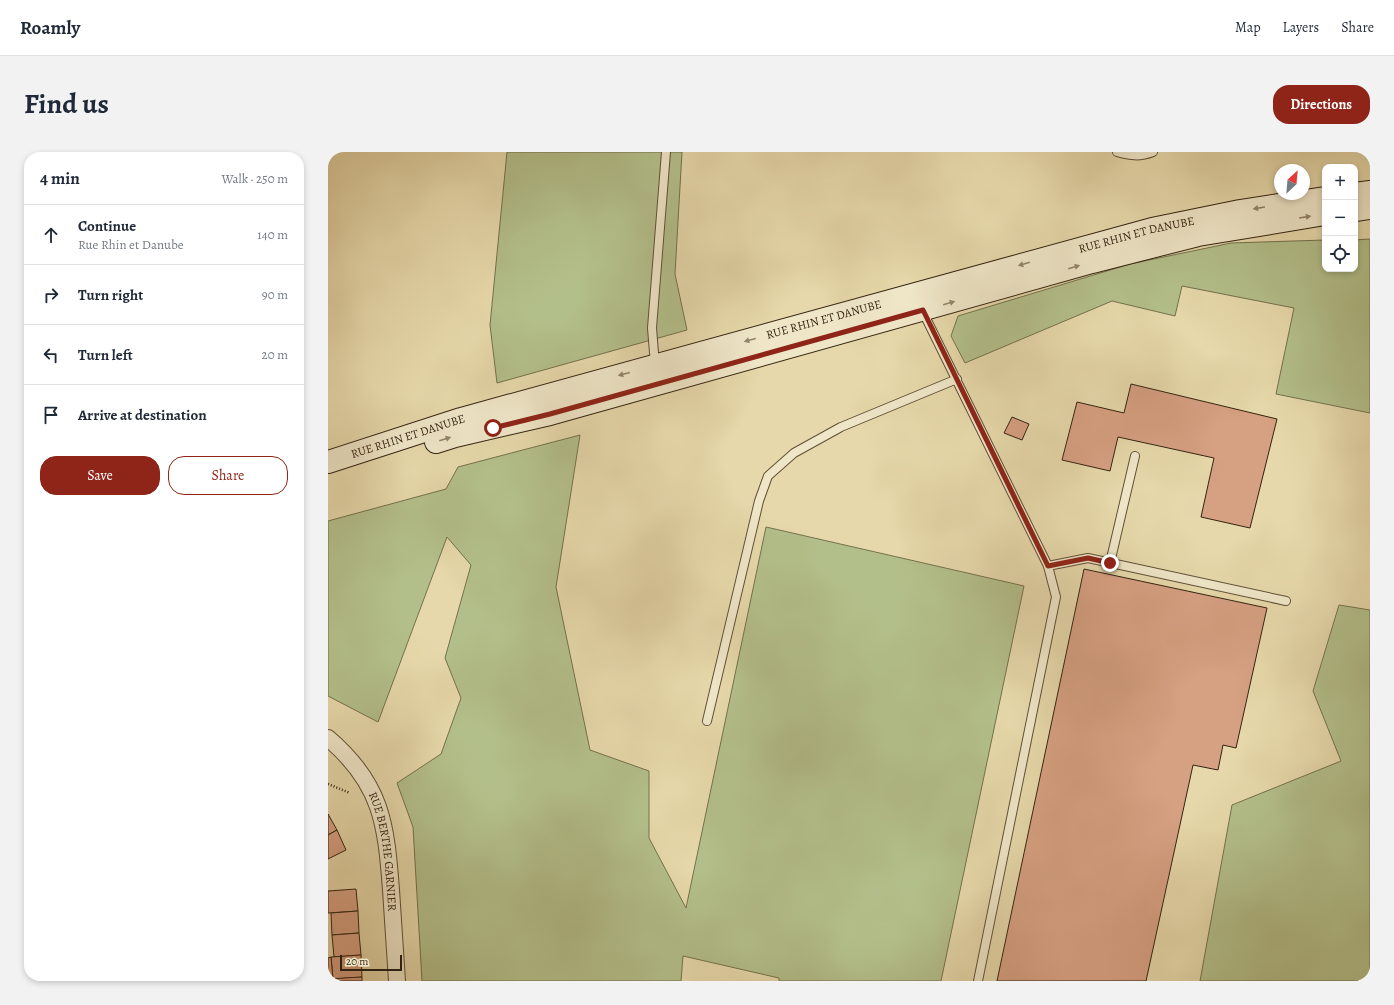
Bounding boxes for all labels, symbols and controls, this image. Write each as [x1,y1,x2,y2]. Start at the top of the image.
text: Roamly [20,15,80,41]
text: Map [1235,18,1261,37]
text: Layers [1283,18,1319,37]
text: Share [1341,18,1374,37]
text: Find us [24,85,109,123]
button: Directions [1273,85,1370,124]
north arrow [1274,164,1310,200]
map controls [1322,164,1358,272]
button: + [1322,164,1358,200]
text: 4 min [40,167,80,190]
text: Walk · 250 m [221,170,288,187]
button: − [1322,200,1358,236]
one-way arrow [1253,206,1265,212]
street label: RUE RHIN ET DANUBE [1077,213,1196,257]
one-way arrow [1299,214,1312,220]
text: Continue [78,216,136,236]
icon: ahead [40,224,62,246]
text: 140 m [257,226,288,243]
text: Rue Rhin et Danube [78,236,184,253]
button: locate [1322,236,1358,272]
one-way arrow [1017,261,1029,267]
one-way arrow [1068,264,1080,270]
icon: right [40,284,62,306]
text: Turn right [78,285,143,305]
text: 90 m [262,286,288,303]
street label: RUE RHIN ET DANUBE [764,296,883,343]
one-way arrow [943,300,955,306]
one-way arrow [744,337,756,343]
icon: left [40,344,62,366]
text: Turn left [78,345,133,365]
text: 20 m [262,346,288,363]
one-way arrow [618,371,630,377]
icon: arrive [40,404,62,426]
text: Arrive at destination [78,405,207,425]
street label: RUE RHIN ET DANUBE [349,410,467,462]
route start [484,419,502,437]
one-way arrow [440,436,452,442]
button: Save [40,456,160,495]
button: Share [168,456,288,495]
route end [1101,554,1119,572]
street label: RUE BERTHE GARNIER [365,789,400,912]
scale bar [340,953,402,972]
text: 20 m [346,954,368,969]

